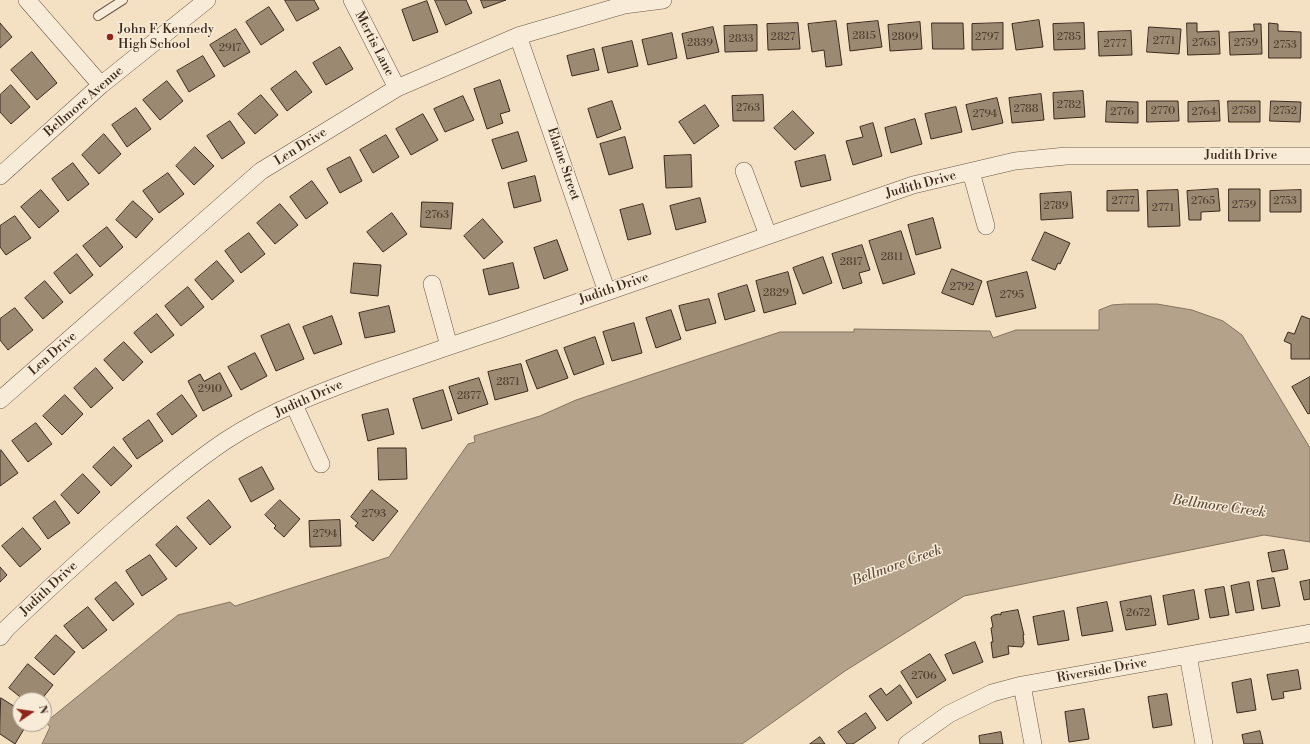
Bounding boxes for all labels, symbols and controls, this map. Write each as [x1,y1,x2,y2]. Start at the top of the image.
street label: Mertis Lane [351,9,397,79]
place label: John F. Kennedy High School [118,22,214,53]
house number: 2815 [852,29,876,43]
house number: 2827 [771,30,795,44]
house number: 2809 [892,30,918,44]
house number: 2797 [975,30,999,44]
house number: 2785 [1057,30,1081,44]
marker: John F. Kennedy High School [105,32,115,42]
house number: 2833 [728,32,754,46]
house number: 2771 [1153,34,1175,48]
house number: 2839 [687,36,713,50]
house number: 2765 [1192,36,1216,50]
house number: 2759 [1234,36,1258,50]
house number: 2777 [1104,37,1126,51]
house number: 2753 [1273,38,1297,52]
house number: 2917 [219,41,241,55]
street label: Bellmore Avenue [41,63,127,141]
house number: 2782 [1057,98,1081,112]
house number: 2763 [736,101,760,115]
house number: 2788 [1013,102,1039,116]
house number: 2770 [1151,104,1175,118]
house number: 2758 [1232,104,1256,118]
house number: 2752 [1273,104,1297,118]
house number: 2776 [1110,105,1134,119]
house number: 2764 [1192,105,1216,119]
house number: 2794 [973,107,997,121]
street label: Len Drive [272,125,330,169]
street label: Elaine Street [543,126,583,202]
street label: Judith Drive [1205,148,1277,164]
street label: Judith Drive [884,168,958,202]
house number: 2777 [1112,194,1134,208]
house number: 2765 [1191,194,1215,208]
house number: 2753 [1273,194,1297,208]
house number: 2759 [1232,198,1256,212]
house number: 2789 [1044,199,1068,213]
house number: 2771 [1152,201,1174,215]
house number: 2763 [425,208,449,222]
house number: 2811 [881,250,903,264]
house number: 2817 [840,255,862,269]
street label: Judith Drive [577,270,651,308]
house number: 2792 [950,280,974,294]
house number: 2829 [763,286,789,300]
house number: 2795 [1000,288,1024,302]
street label: Len Drive [26,329,80,379]
house number: 2871 [496,375,520,389]
street label: Judith Drive [273,377,345,421]
house number: 2910 [198,382,222,396]
house number: 2877 [457,389,481,403]
water label: Bellmore Creek [1171,492,1267,522]
house number: 2793 [362,507,386,521]
house number: 2794 [313,527,337,541]
water label: Bellmore Creek [850,542,944,590]
street label: Judith Drive [17,558,81,620]
house number: 2672 [1126,606,1150,620]
street label: Riverside Drive [1056,655,1148,687]
house number: 2706 [911,669,937,683]
north arrow [12,692,52,732]
text: N [35,704,51,715]

